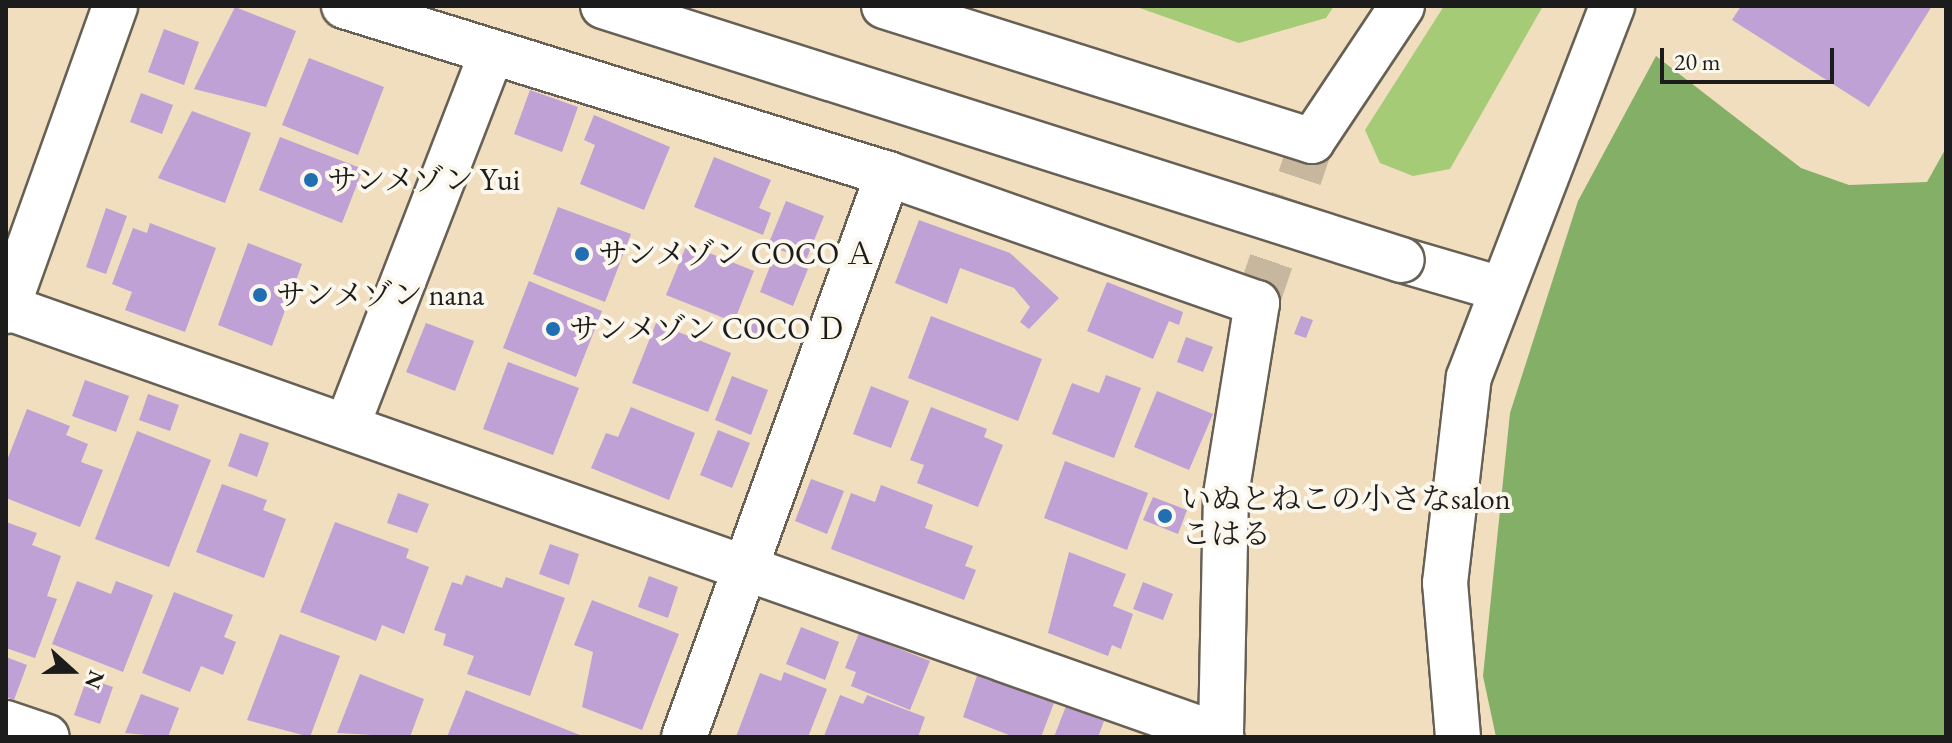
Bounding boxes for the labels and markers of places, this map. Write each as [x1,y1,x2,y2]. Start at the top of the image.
place label: サンメゾン Yui [327,162,523,198]
marker: サンメゾン Yui [302,171,320,189]
place label: サンメゾン COCO Ａ [598,236,878,272]
marker: サンメゾン COCO Ａ [573,245,591,263]
place label: サンメゾン nana [276,277,488,313]
marker: サンメゾン nana [251,286,269,304]
place label: サンメゾン COCO Ｄ [569,311,849,347]
marker: サンメゾン COCO Ｄ [544,320,562,338]
place label: いぬとねこの小さなsalon こはる [1181,481,1511,552]
marker: いぬとねこの小さなsalon こはる [1156,507,1174,525]

